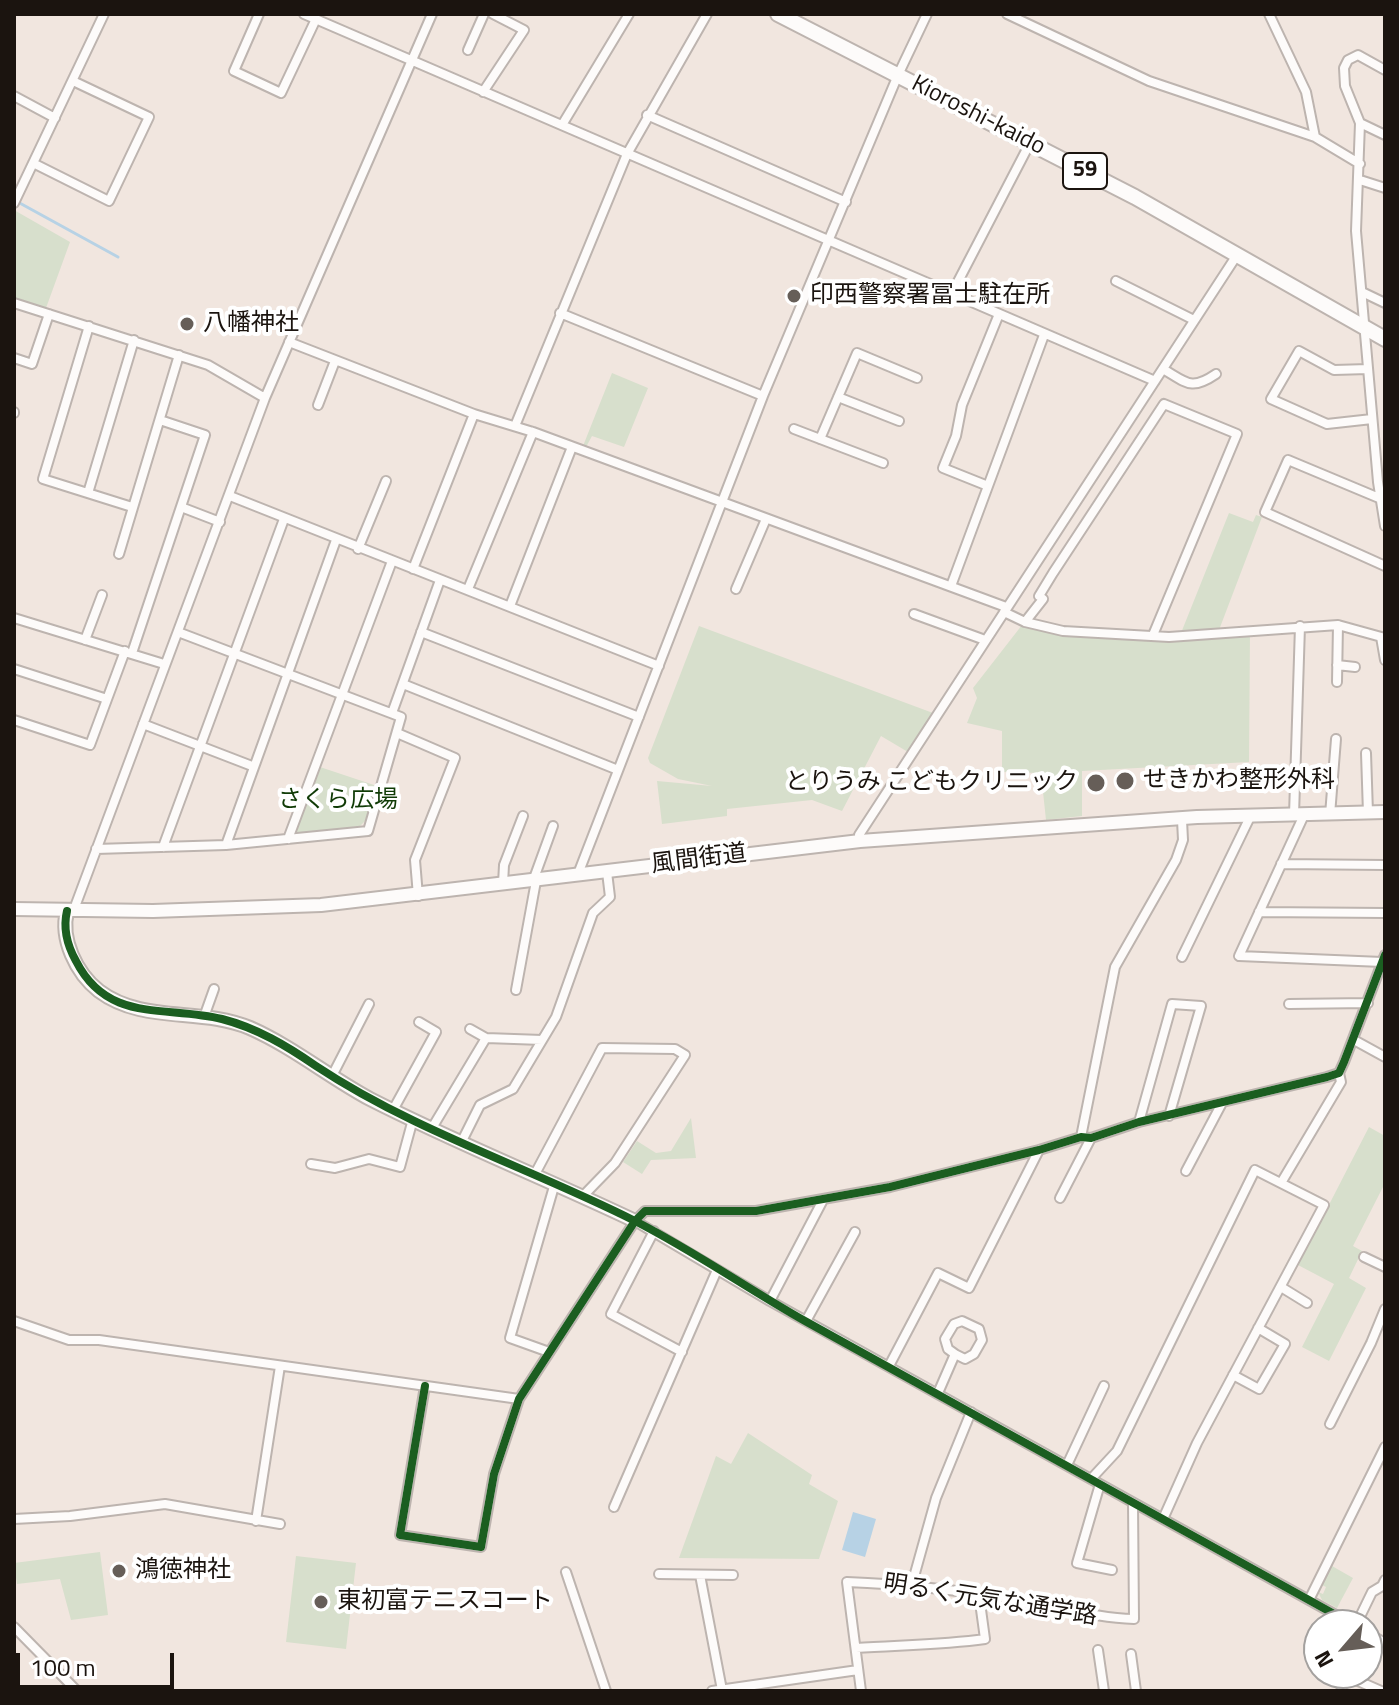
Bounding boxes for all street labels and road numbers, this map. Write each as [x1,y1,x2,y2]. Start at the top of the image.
street label: Kioroshi-kaido [906,70,1050,162]
road number: 59 [1063,153,1107,189]
street label: 風間街道 [650,840,748,880]
street label: 明るく元気な通学路 [881,1570,1099,1632]

